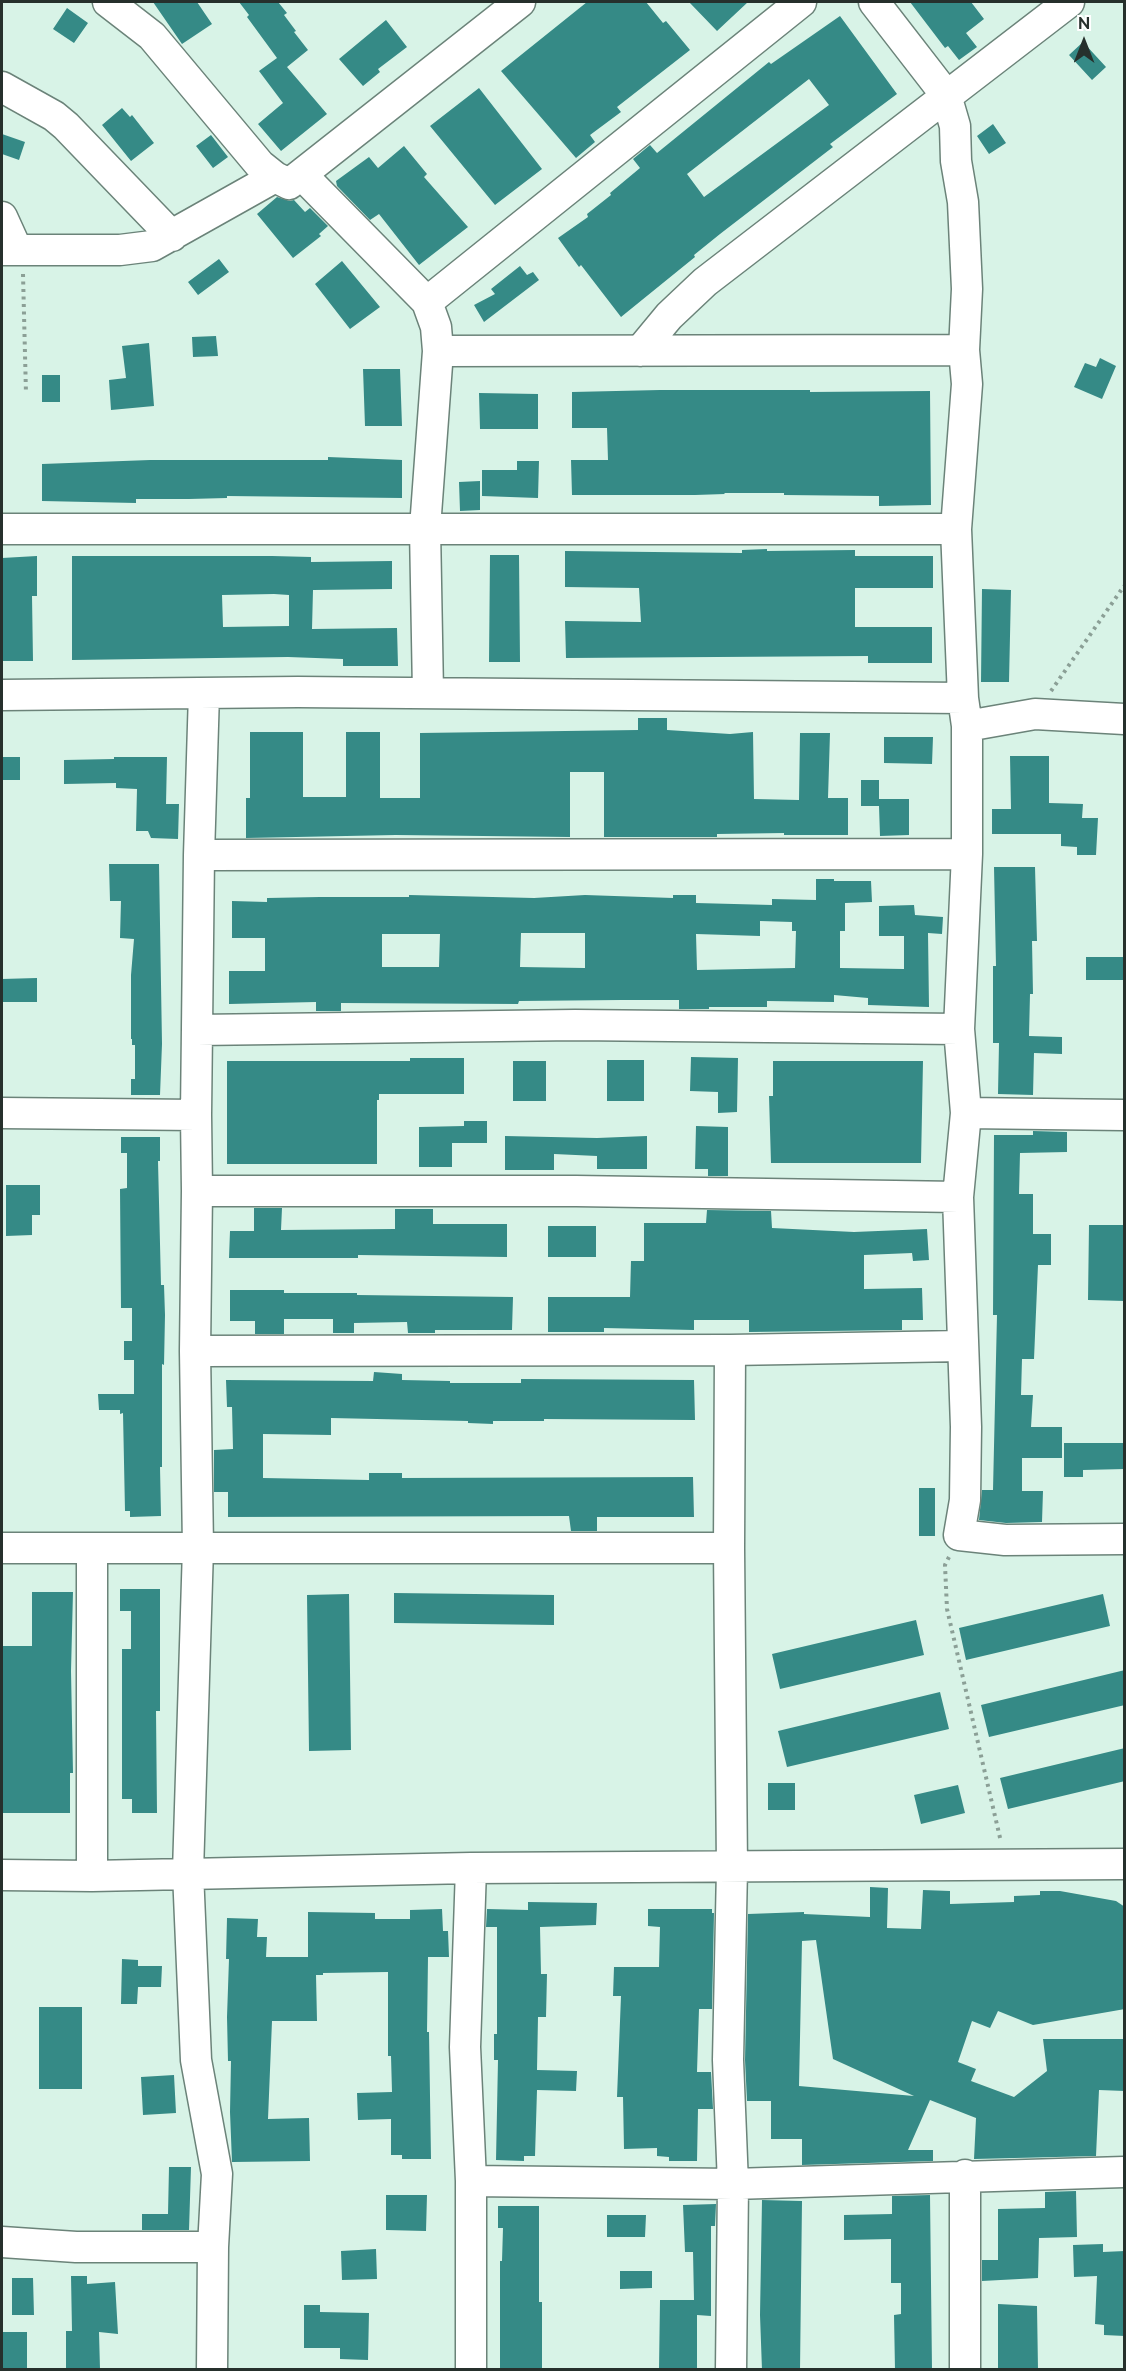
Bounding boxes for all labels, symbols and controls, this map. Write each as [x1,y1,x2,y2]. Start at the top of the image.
north arrow [1054,12,1114,72]
text: N [1078,14,1090,33]

